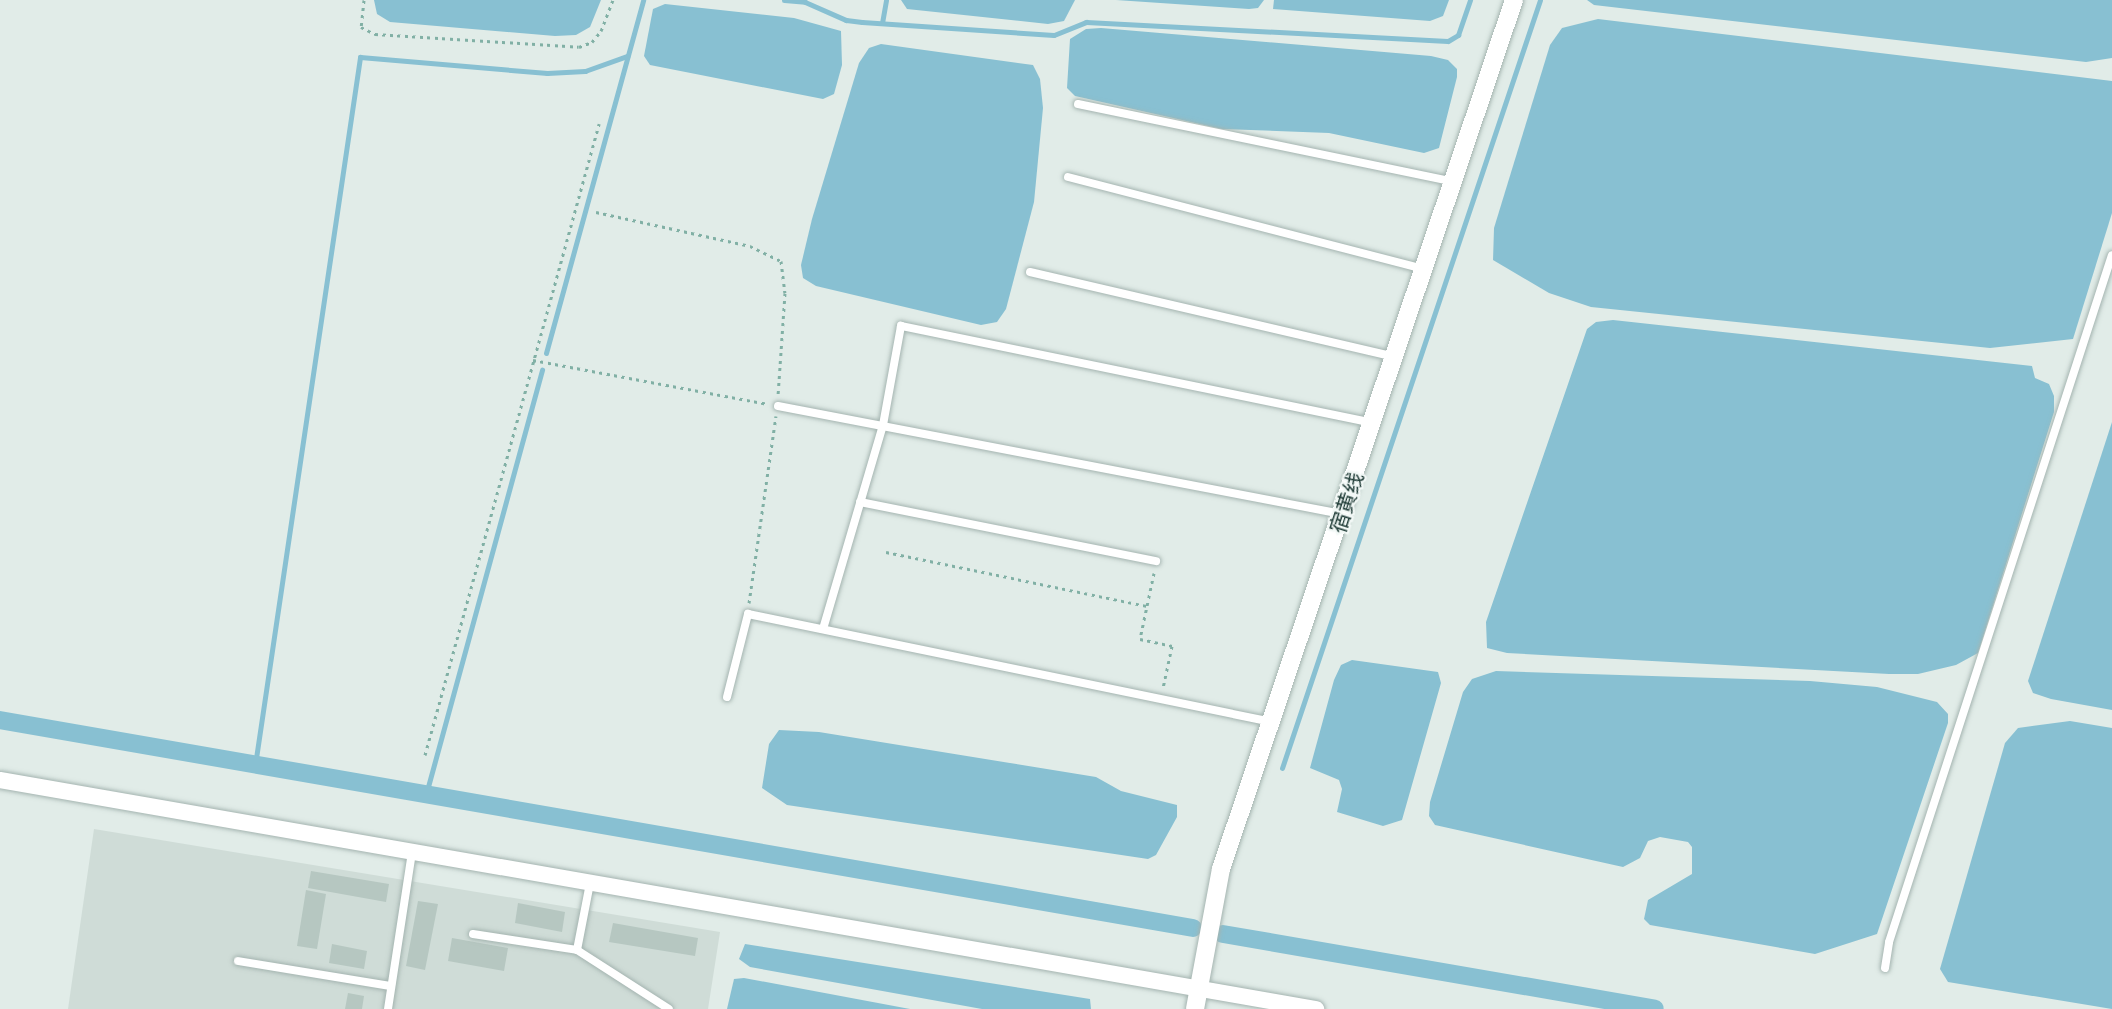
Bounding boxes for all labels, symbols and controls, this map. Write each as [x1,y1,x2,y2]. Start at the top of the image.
street label: 宿黄线 [1325,469,1369,537]

